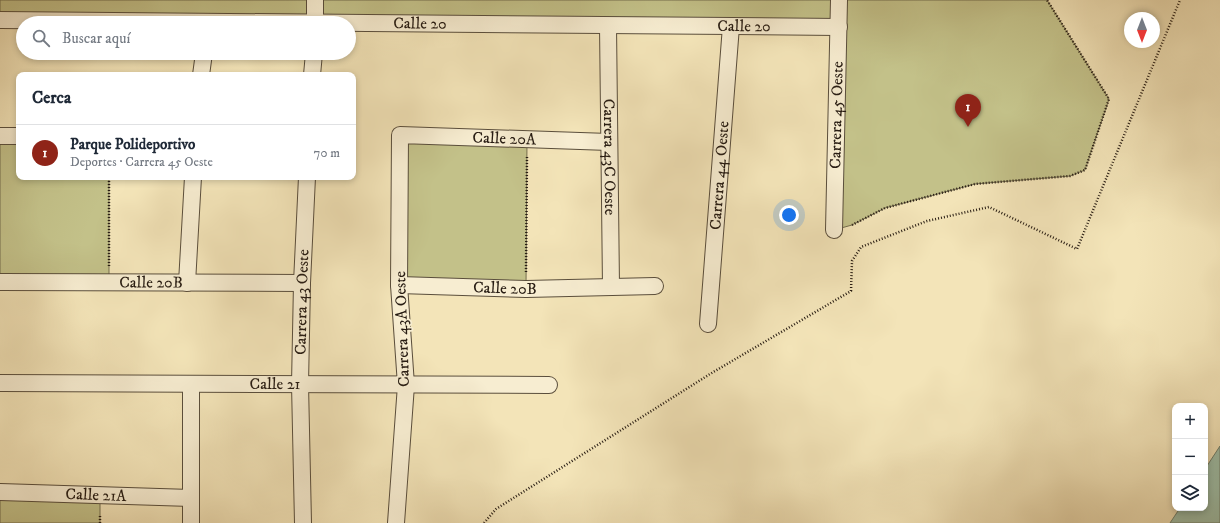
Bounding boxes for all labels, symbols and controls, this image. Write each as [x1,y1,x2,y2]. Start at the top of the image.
north arrow [1124,12,1160,48]
street label: Calle 20 [393,13,447,34]
search box [16,16,356,60]
street label: Calle 20 [717,16,771,36]
icon: search [30,27,52,49]
text: Buscar aquí [62,29,130,48]
street label: Carrera 45 Oeste [825,61,848,169]
text: Cerca [32,87,71,109]
pin: 1 [955,94,981,127]
street label: Carrera 43C Oeste [599,99,620,216]
street label: Carrera 44 Oeste [705,120,734,231]
street label: Calle 20A [472,127,537,150]
text: Parque Polideportivo [70,135,195,154]
text: 1 [43,145,47,161]
text: 70 m [314,145,340,161]
text: Deportes · Carrera 45 Oeste [70,154,213,170]
your location [779,205,799,225]
street label: Carrera 43 Oeste [291,248,314,355]
street label: Carrera 43A Oeste [390,270,414,387]
street label: Calle 20B [119,272,183,293]
street label: Calle 20B [473,277,537,299]
street label: Calle 21 [250,374,301,394]
map controls [1172,403,1208,511]
button: + [1172,403,1208,439]
button: − [1172,439,1208,475]
button: layers [1172,475,1208,511]
street label: Calle 21A [65,484,128,506]

